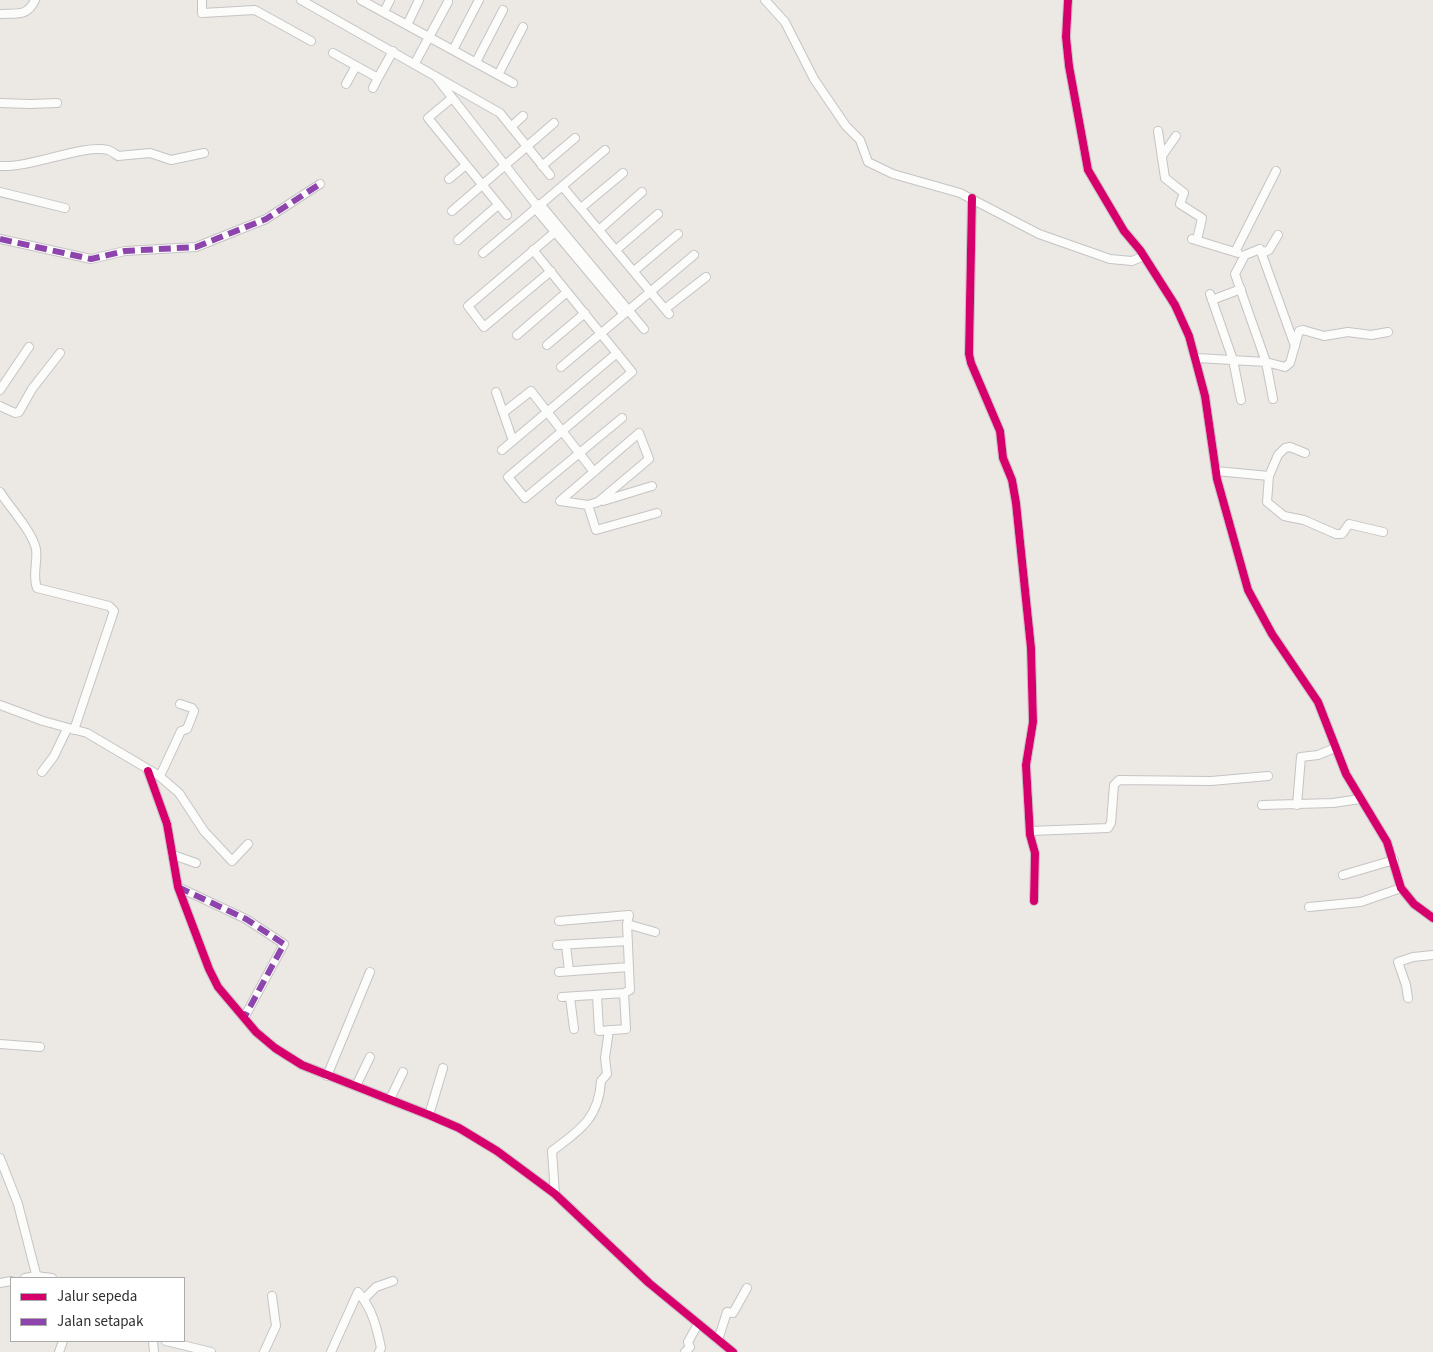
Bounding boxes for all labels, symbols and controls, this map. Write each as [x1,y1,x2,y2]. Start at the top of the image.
legend [10,1277,185,1342]
text: Jalur sepeda [57,1286,137,1307]
text: Jalan setapak [57,1311,143,1332]

